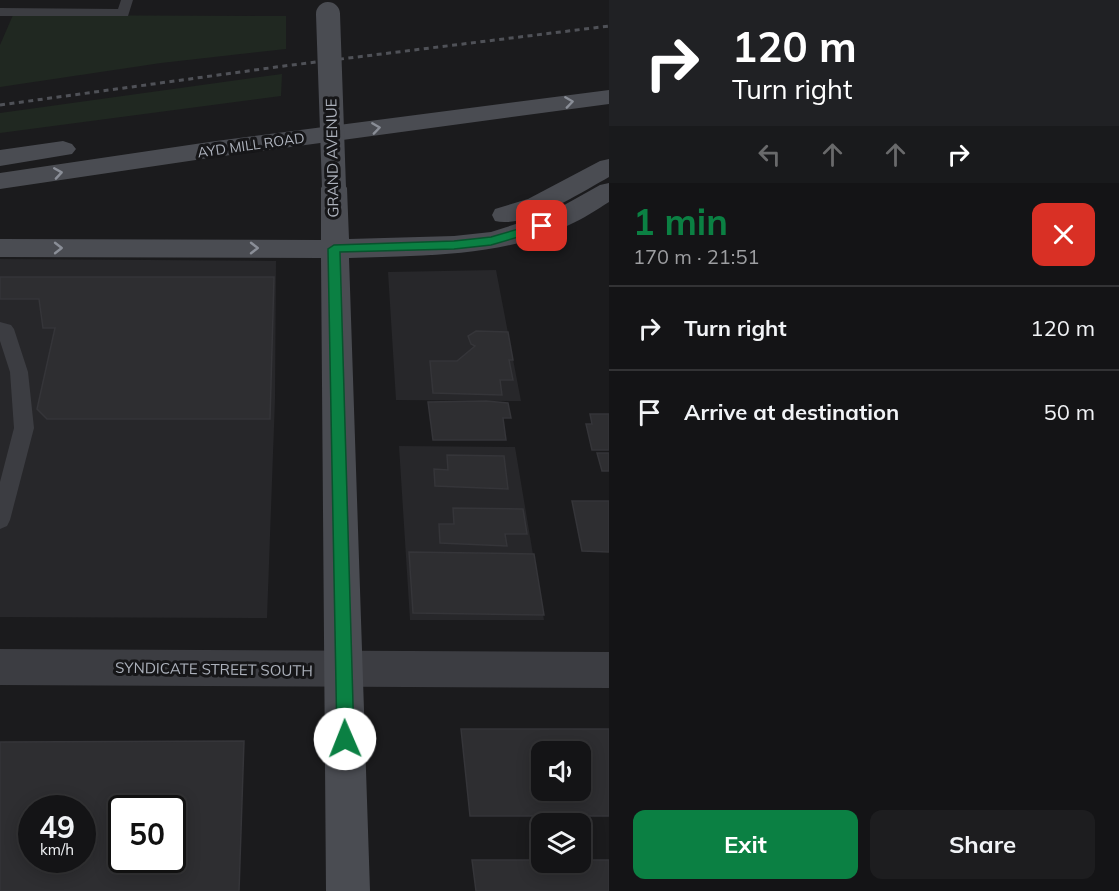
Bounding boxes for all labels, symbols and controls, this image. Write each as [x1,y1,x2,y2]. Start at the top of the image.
text: 120 m [732,20,857,73]
icon: right [633,24,711,102]
text: Turn right [732,72,852,106]
one-way arrow [564,96,574,108]
street label: GRAND AVENUE [321,98,343,218]
one-way arrow [371,122,380,134]
street label: AYD MILL ROAD [196,129,306,161]
icon: left [753,138,786,171]
icon: ahead [816,138,849,171]
icon: ahead [879,138,912,171]
icon: right [942,138,975,171]
one-way arrow [53,167,62,179]
text: 1 min [633,199,728,244]
pin [516,200,567,251]
button: close [1032,203,1095,266]
icon: arrive [525,209,558,242]
one-way arrow [54,242,63,254]
one-way arrow [249,242,258,254]
text: 170 m · 21:51 [633,244,759,269]
icon: right [633,312,666,345]
text: Turn right [684,314,787,342]
text: 120 m [1030,314,1095,342]
icon: arrive [633,396,666,429]
text: Arrive at destination [684,398,899,426]
text: 50 m [1044,398,1095,426]
street label: SYNDICATE STREET SOUTH [115,658,313,680]
position arrow [313,707,377,771]
map controls [531,741,591,873]
button: sound [531,741,591,801]
speed limit sign: 50 [108,795,186,873]
text: 49 [39,808,75,846]
button: Exit [633,810,858,879]
button: Share [870,810,1095,879]
button: layers [531,813,591,873]
text: km/h [40,840,74,859]

